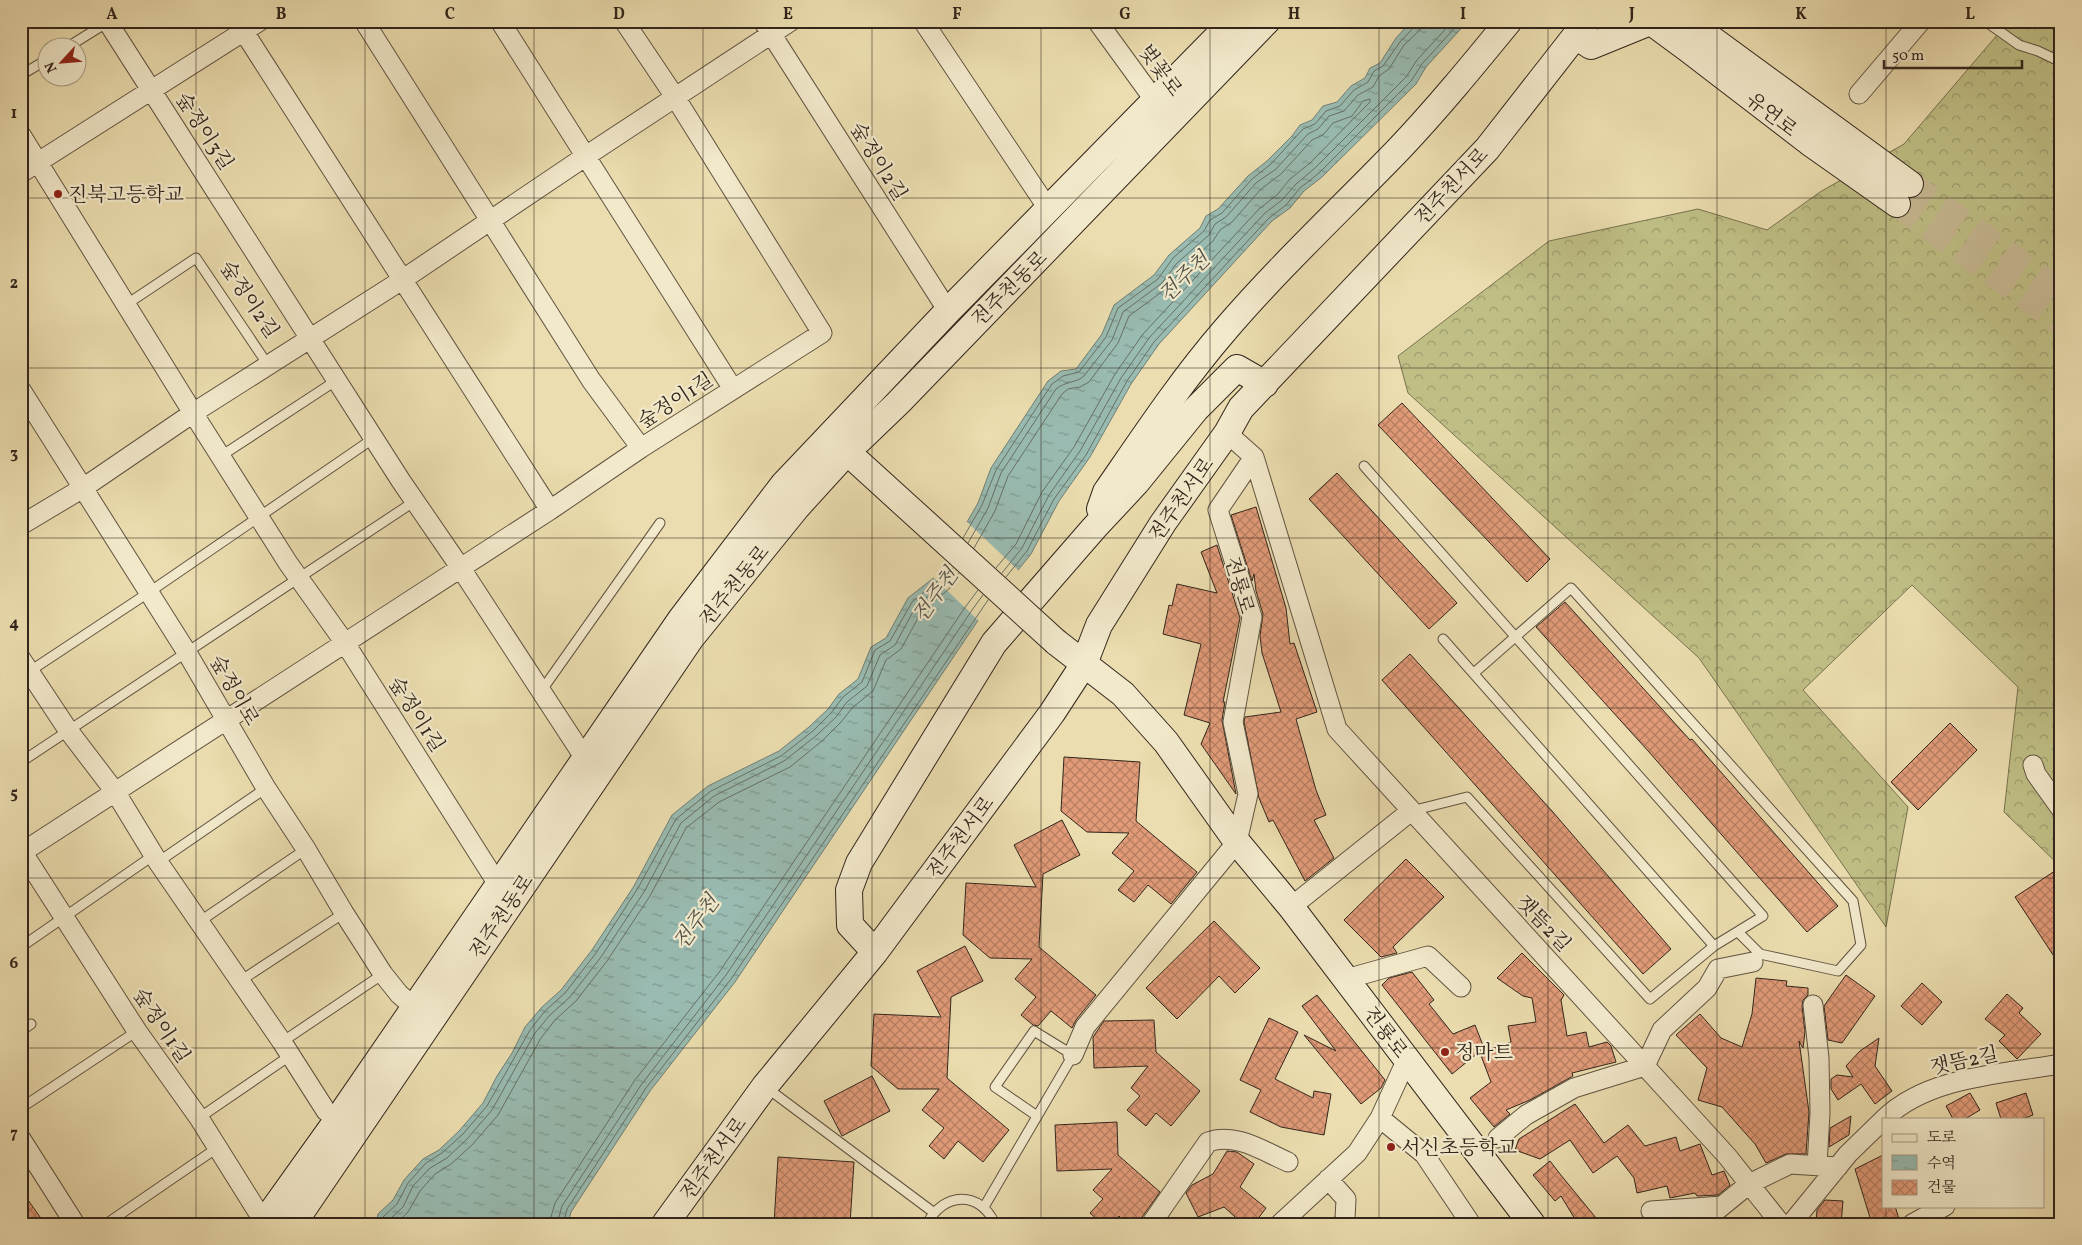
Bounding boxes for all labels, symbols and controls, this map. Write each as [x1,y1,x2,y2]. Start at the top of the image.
text: A [106,4,118,26]
text: B [276,4,287,26]
text: C [445,4,455,26]
text: D [613,4,625,26]
text: E [783,4,793,26]
text: F [952,4,962,26]
text: G [1119,4,1131,26]
text: H [1288,4,1300,26]
text: I [1460,4,1466,26]
text: J [1628,4,1635,26]
text: K [1795,4,1807,26]
text: L [1965,4,1975,26]
north arrow [38,38,88,88]
scale bar [1884,38,2022,70]
street label: 벚꽃로 [1131,39,1188,103]
text: 50 m [1892,46,1924,67]
text: N [41,58,62,76]
street label: 유연로 [1739,87,1802,144]
street label: 숲정이3길 [168,88,239,176]
text: 1 [11,103,17,125]
street label: 숲정이2길 [842,117,913,207]
street label: 전주천서로 [1409,142,1496,232]
place label: 진북고등학교 [68,182,185,210]
marker: 진북고등학교 [52,188,64,200]
street label: 전주천동로 [966,245,1054,333]
water label: 전주천 [1153,245,1218,310]
street label: 숲정이2길 [212,256,285,344]
text: 2 [10,273,18,295]
street label: 숲정이1길 [633,367,719,437]
text: 3 [10,443,18,465]
street label: 전주천서로 [1143,453,1222,548]
street label: 전주천동로 [694,540,777,633]
street label: 전룡로 [1217,554,1260,617]
water label: 전주천 [907,561,967,629]
text: 4 [9,613,19,635]
street label: 숲정이로 [202,651,265,731]
street label: 숲정이1길 [380,672,450,758]
text: 5 [10,783,18,805]
street label: 전주천서로 [921,791,1002,885]
street label: 전주천동로 [464,869,541,965]
water label: 전주천 [668,888,728,956]
street label: 잿뜸2길 [1509,890,1576,959]
text: 6 [10,953,19,975]
street label: 숲정이1길 [125,983,196,1069]
street label: 전룡로 [1356,1002,1413,1065]
place label: 정마트 [1455,1040,1513,1068]
street label: 잿뜸2길 [1928,1041,2001,1083]
marker: 정마트 [1439,1046,1451,1058]
street label: 전주천서로 [675,1112,754,1206]
legend [1882,1118,2044,1208]
text: 7 [10,1123,18,1145]
text: 도로 [1927,1128,1956,1149]
place label: 서신초등학교 [1401,1135,1518,1163]
marker: 서신초등학교 [1385,1141,1397,1153]
text: 수역 [1927,1154,1956,1175]
text: 건물 [1927,1178,1956,1199]

